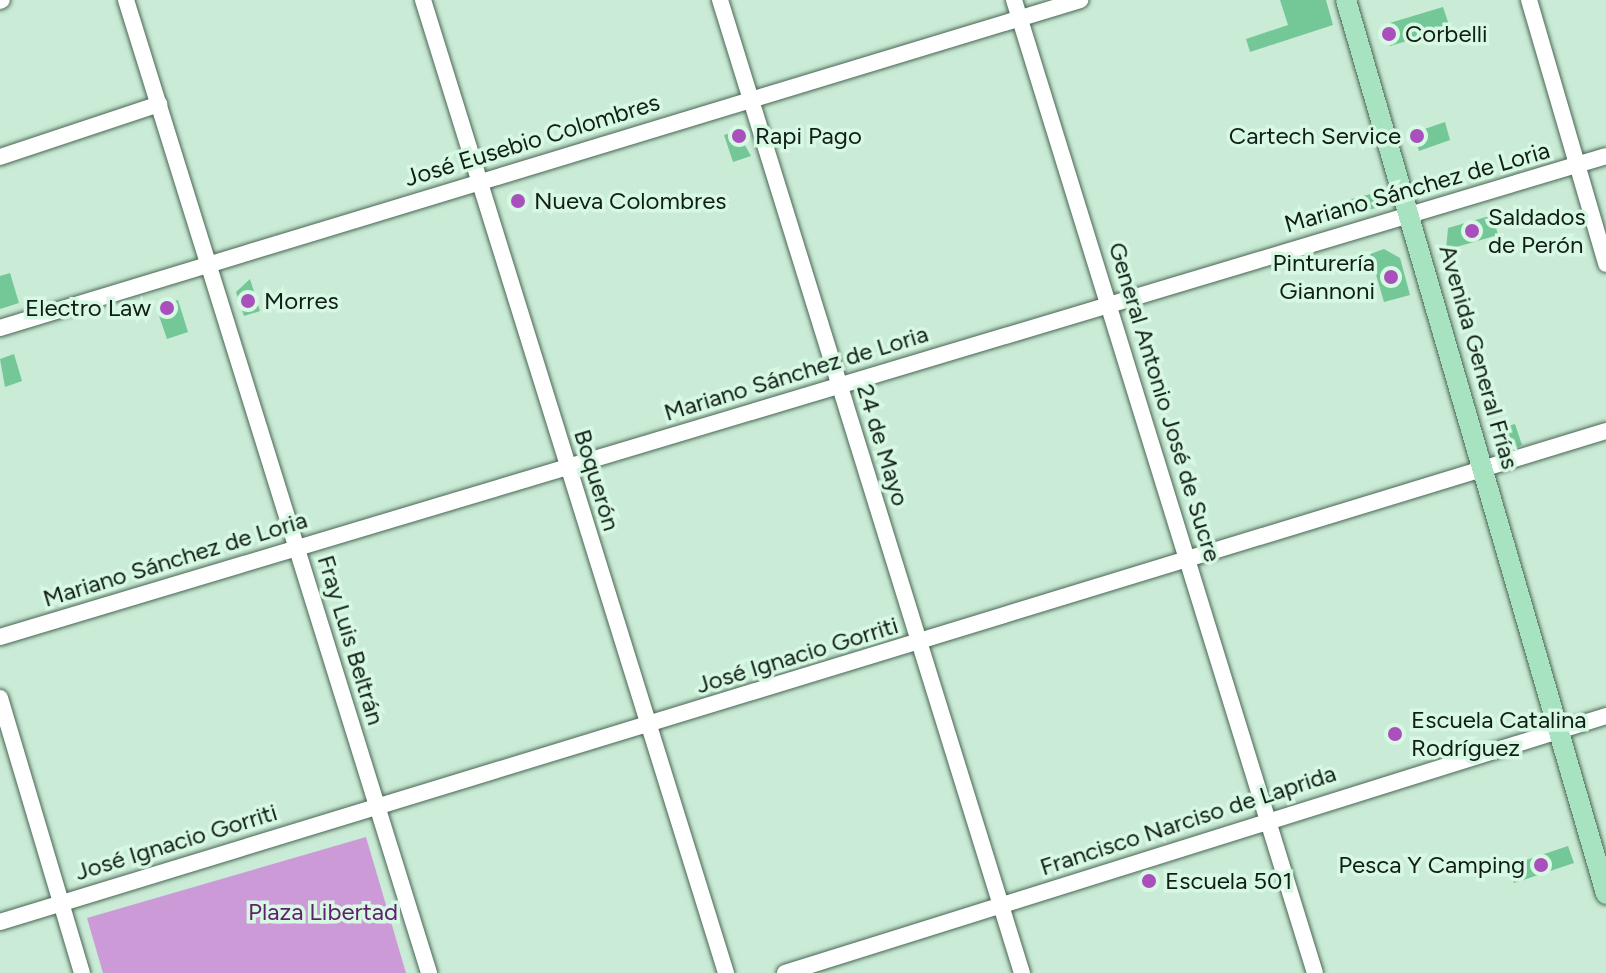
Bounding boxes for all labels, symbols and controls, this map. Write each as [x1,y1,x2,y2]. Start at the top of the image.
place label: Corbelli [1405,20,1488,48]
marker: Corbelli [1380,25,1398,43]
street label: José Eusebio Colombres [401,87,663,193]
place label: Rapi Pago [755,122,862,150]
place label: Cartech Service [1229,122,1401,150]
marker: Rapi Pago [730,127,748,145]
marker: Cartech Service [1408,127,1426,145]
street label: Mariano Sánchez de Loria [1281,135,1553,239]
place label: Nueva Colombres [534,187,726,215]
marker: Nueva Colombres [509,192,527,210]
place label: Saldados de Perón [1488,203,1586,259]
marker: Saldados de Perón [1463,222,1481,240]
street label: General Antonio José de Sucre [1103,239,1227,565]
street label: Avenida General Frías [1433,242,1525,472]
place label: Pinturería Giannoni [1273,249,1375,305]
marker: Pinturería Giannoni [1382,268,1400,286]
place label: Morres [264,287,339,315]
marker: Morres [239,292,257,310]
place label: Electro Law [25,294,151,322]
marker: Electro Law [158,299,176,317]
street label: Mariano Sánchez de Loria [660,319,932,427]
street label: 24 de Mayo [851,381,915,509]
street label: Boquerón [568,426,626,534]
street label: Mariano Sánchez de Loria [39,505,311,613]
street label: Fray Luis Beltrán [312,552,390,728]
street label: José Ignacio Gorriti [693,611,901,699]
place label: Escuela Catalina Rodríguez [1411,706,1587,762]
marker: Escuela Catalina Rodríguez [1386,725,1404,743]
street label: Francisco Narciso de Laprida [1036,758,1340,882]
street label: José Ignacio Gorriti [72,798,280,886]
place label: Pesca Y Camping [1338,851,1525,879]
marker: Pesca Y Camping [1532,856,1550,874]
place label: Escuela 501 [1165,867,1292,895]
marker: Escuela 501 [1140,872,1158,890]
park label: Plaza Libertad [248,898,398,926]

